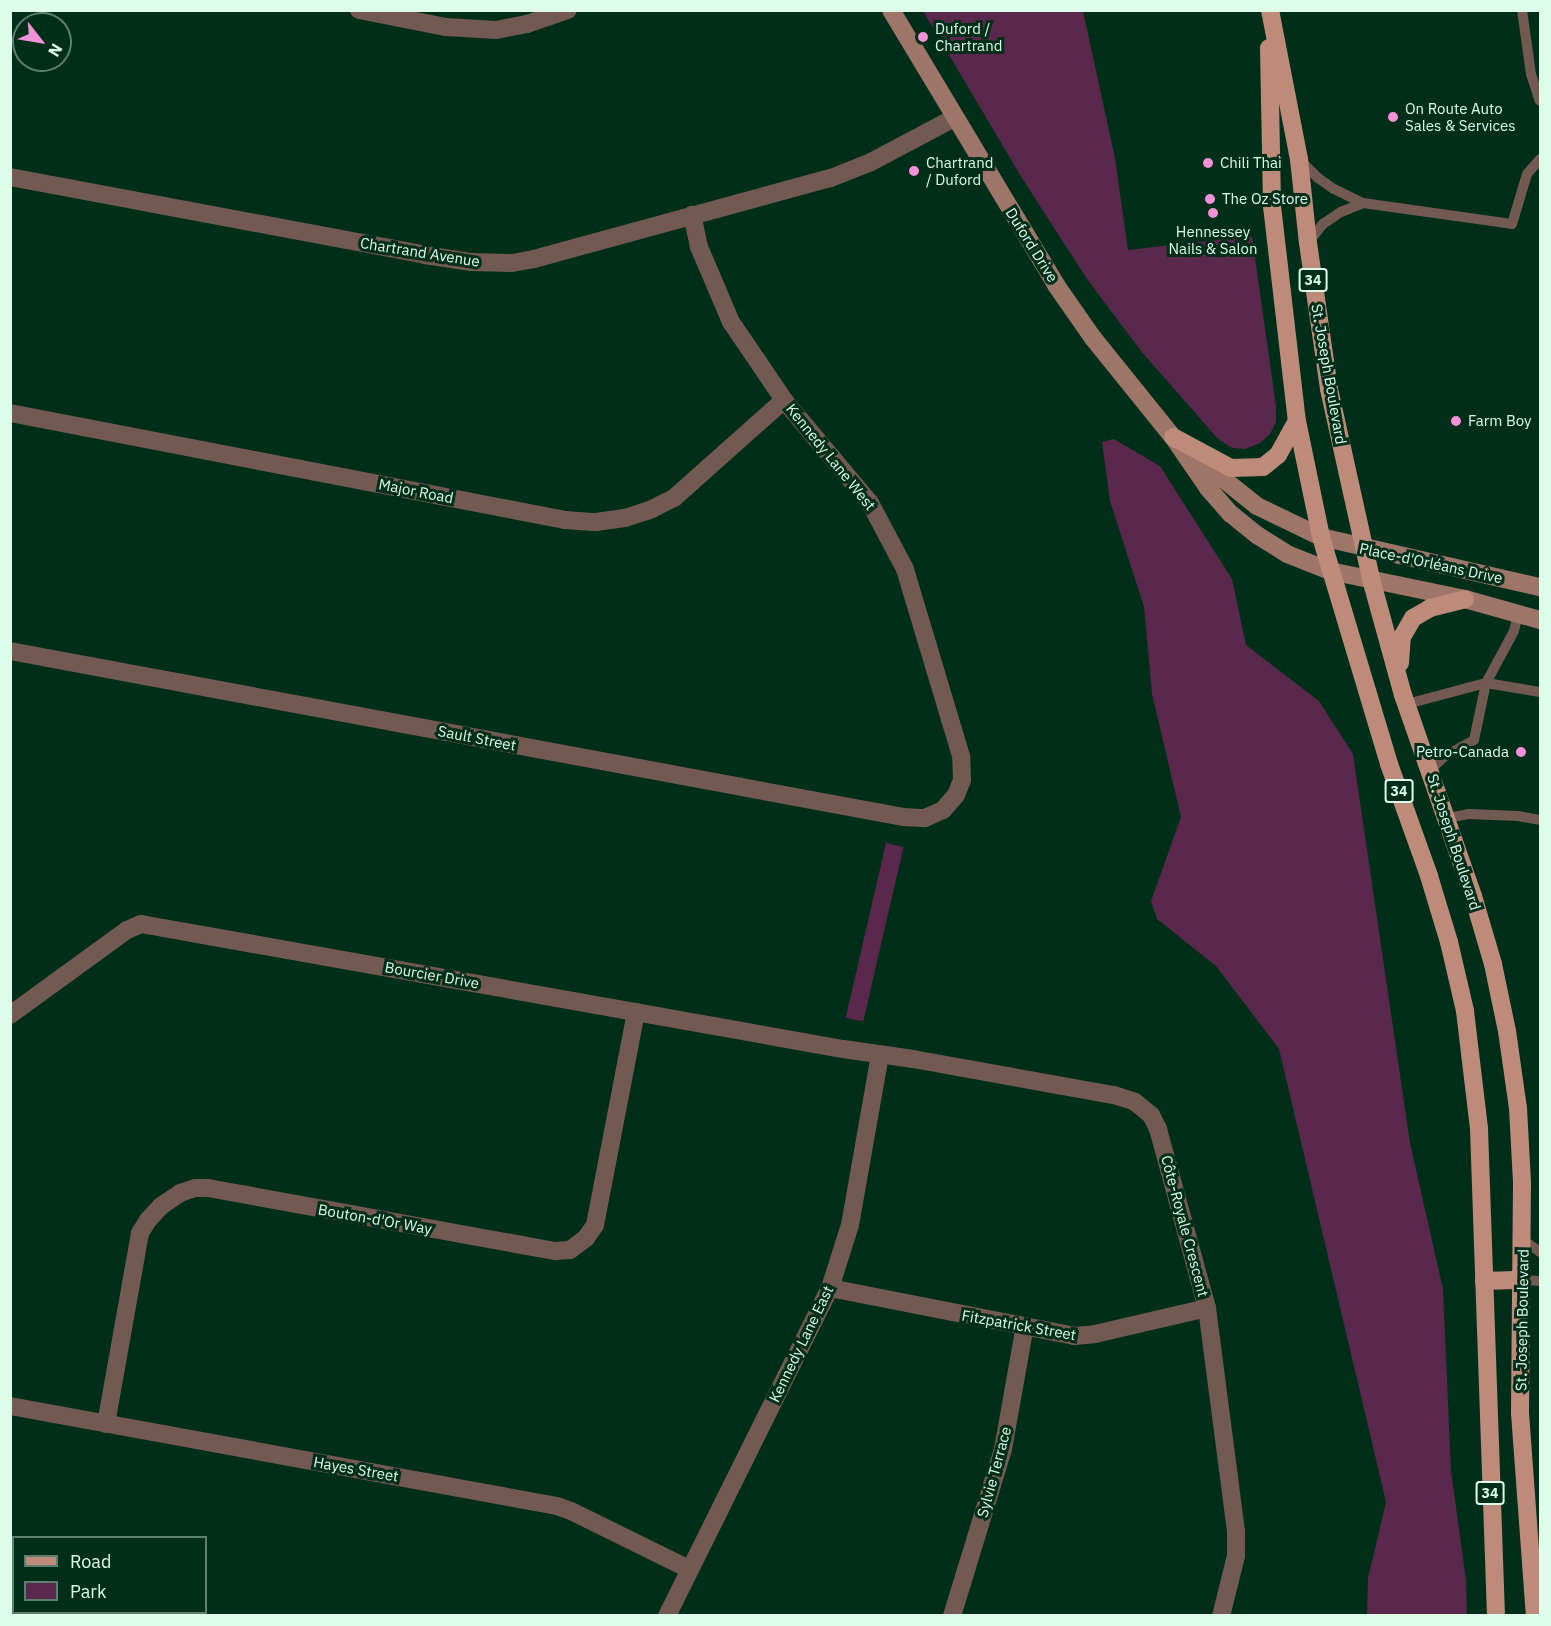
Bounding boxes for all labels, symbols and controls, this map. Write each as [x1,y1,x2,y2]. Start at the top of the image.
north arrow [12,12,72,72]
place label: Duford / Chartrand [935,19,1002,54]
marker: Duford / Chartrand [916,30,930,44]
text: N [44,40,67,60]
place label: On Route Auto Sales & Services [1405,99,1516,134]
marker: On Route Auto Sales & Services [1386,110,1400,124]
place label: Chartrand / Duford [926,153,993,188]
place label: Chili Thai [1220,154,1282,172]
marker: Chili Thai [1201,156,1215,170]
marker: Chartrand / Duford [907,164,921,178]
place label: The Oz Store [1222,190,1308,208]
marker: The Oz Store [1203,192,1217,206]
street label: Duford Drive [1002,205,1062,285]
marker: Hennessey Nails & Salon [1206,206,1220,220]
place label: Hennessey Nails & Salon [1169,222,1257,257]
street label: Chartrand Avenue [359,234,481,270]
road number: 34 [1298,269,1328,291]
street label: St. Joseph Boulevard [1308,302,1350,446]
street label: Kennedy Lane West [782,400,880,514]
place label: Farm Boy [1468,412,1532,430]
marker: Farm Boy [1449,414,1463,428]
street label: Major Road [377,475,455,507]
street label: Place-d'Orléans Drive [1358,539,1504,587]
street label: Sault Street [436,722,518,754]
place label: Petro-Canada [1416,743,1509,761]
marker: Petro-Canada [1514,745,1528,759]
street label: St. Joseph Boulevard [1423,772,1485,912]
road number: 34 [1384,780,1414,802]
street label: Bourcier Drive [383,958,481,992]
street label: Côte-Royale Crescent [1157,1153,1213,1299]
street label: Bouton-d'Or Way [317,1200,433,1238]
street label: St. Joseph Boulevard [1512,1249,1532,1391]
street label: Kennedy Lane East [765,1283,837,1405]
street label: Fitzpatrick Street [960,1306,1078,1344]
street label: Sylvie Terrace [973,1425,1015,1519]
street label: Hayes Street [312,1453,400,1485]
road number: 34 [1475,1482,1505,1504]
legend [12,1536,207,1614]
text: Road [70,1550,111,1573]
text: Park [70,1580,106,1603]

